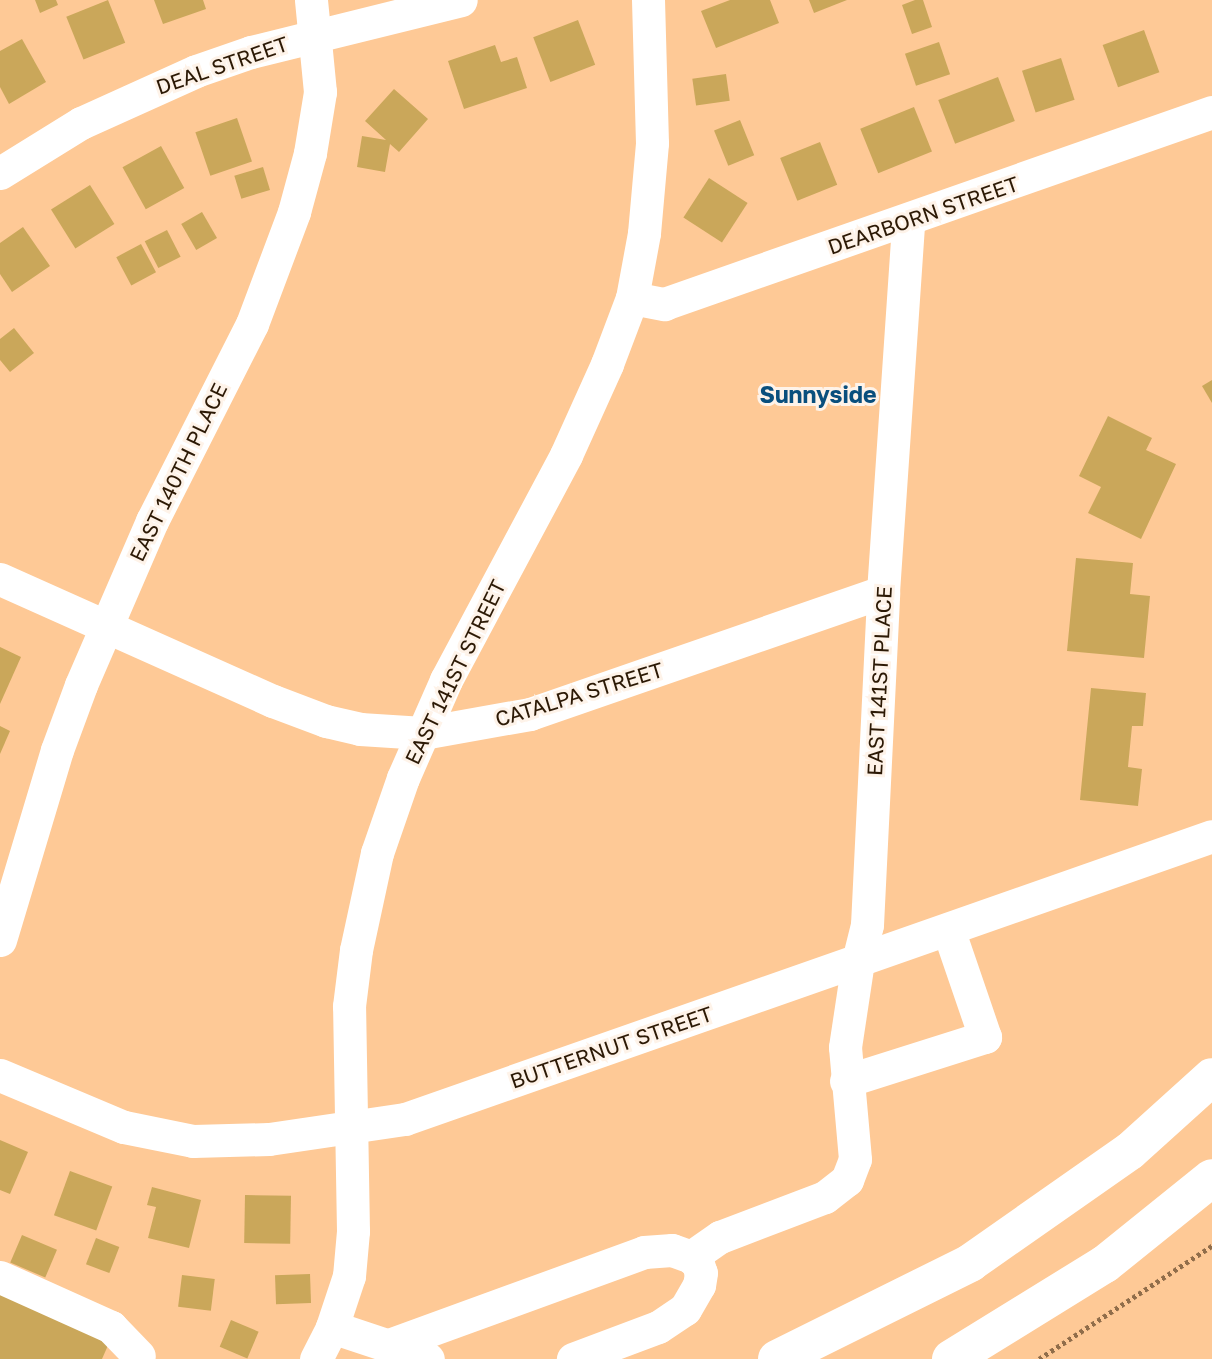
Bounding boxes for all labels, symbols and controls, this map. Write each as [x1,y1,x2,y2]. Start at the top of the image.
street label: DEAL STREET [153,31,291,99]
street label: DEARBORN STREET [824,170,1022,260]
street label: EAST 140TH PLACE [124,379,232,565]
district label: Sunnyside [759,380,877,408]
street label: EAST 141ST STREET [399,576,511,768]
street label: EAST 141ST PLACE [861,585,897,777]
street label: CATALPA STREET [492,656,666,732]
street label: BUTTERNUT STREET [507,1001,715,1093]

